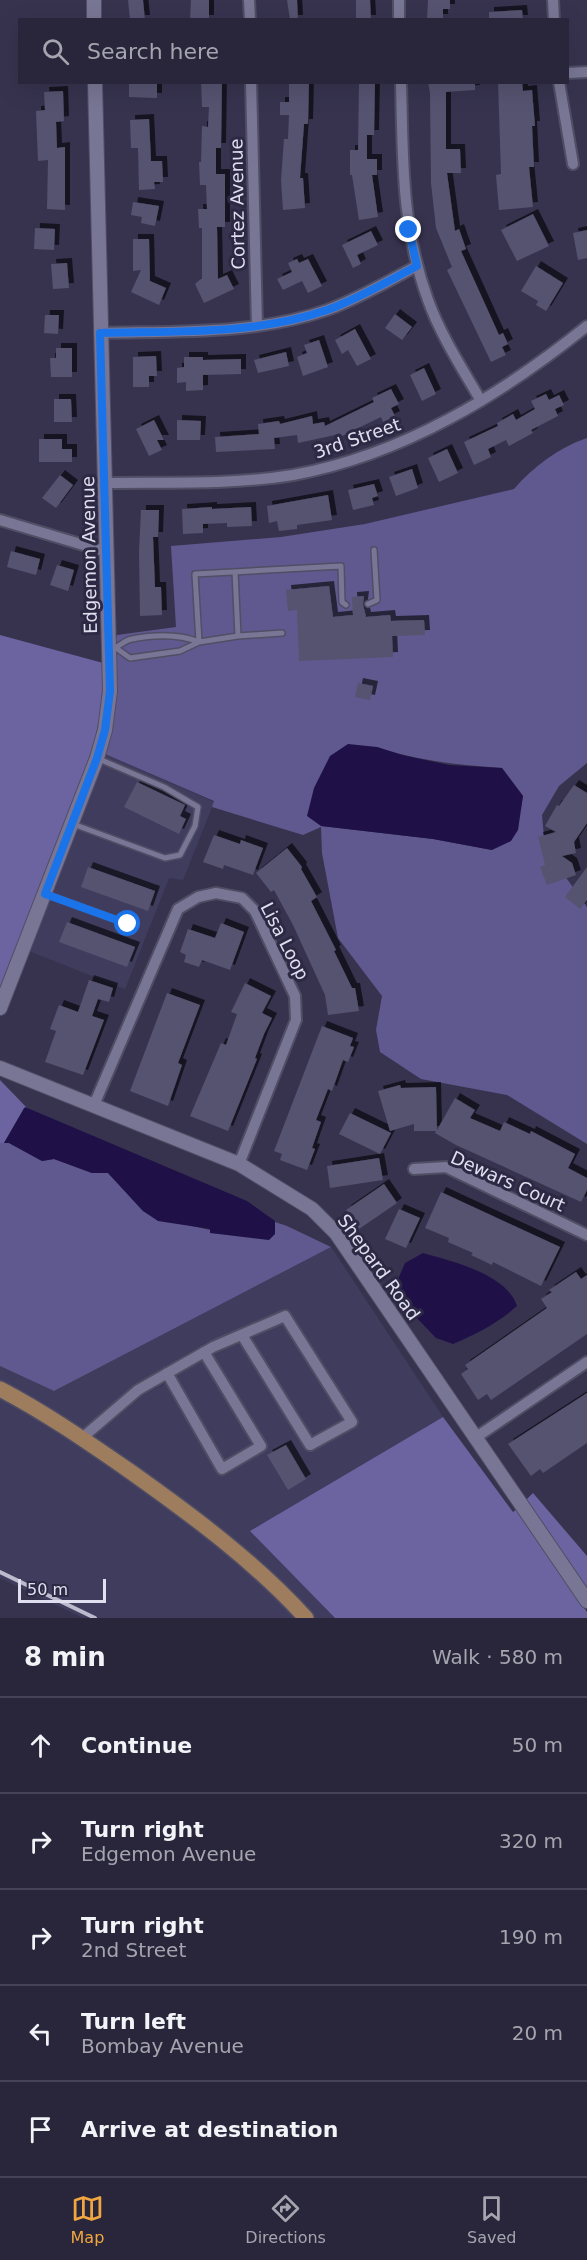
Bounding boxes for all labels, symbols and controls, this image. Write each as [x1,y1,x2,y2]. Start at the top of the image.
search box [18,18,569,84]
icon: search [39,35,72,68]
text: Search here [87,39,219,64]
street label: Cortez Avenue [225,138,249,270]
route end [395,216,421,242]
street label: 3rd Street [311,413,403,463]
street label: Edgemon Avenue [77,476,101,634]
street label: Lisa Loop [257,899,313,983]
route start [114,910,140,936]
street label: Dewars Court [448,1146,568,1216]
street label: Shepard Road [334,1210,424,1324]
scale bar [18,1576,106,1604]
text: 50 m [27,1580,68,1599]
text: 8 min [24,1642,106,1672]
text: Walk · 580 m [432,1645,563,1669]
icon: ahead [24,1729,57,1762]
text: Continue [81,1733,192,1758]
text: 50 m [512,1733,563,1757]
text: Turn right [81,1817,204,1842]
icon: right [24,1825,57,1858]
text: 320 m [499,1829,563,1853]
text: Edgemon Avenue [81,1842,256,1866]
text: Turn right [81,1913,204,1938]
icon: right [24,1921,57,1954]
text: 190 m [499,1925,563,1949]
text: 2nd Street [81,1938,186,1962]
text: Turn left [81,2009,186,2034]
icon: left [24,2017,57,2050]
text: 20 m [512,2021,563,2045]
text: Bombay Avenue [81,2034,244,2058]
icon: arrive [24,2113,57,2146]
text: Arrive at destination [81,2117,338,2142]
tab: Map [71,2192,104,2247]
tab: Directions [245,2192,326,2247]
tab: Saved [467,2192,516,2247]

